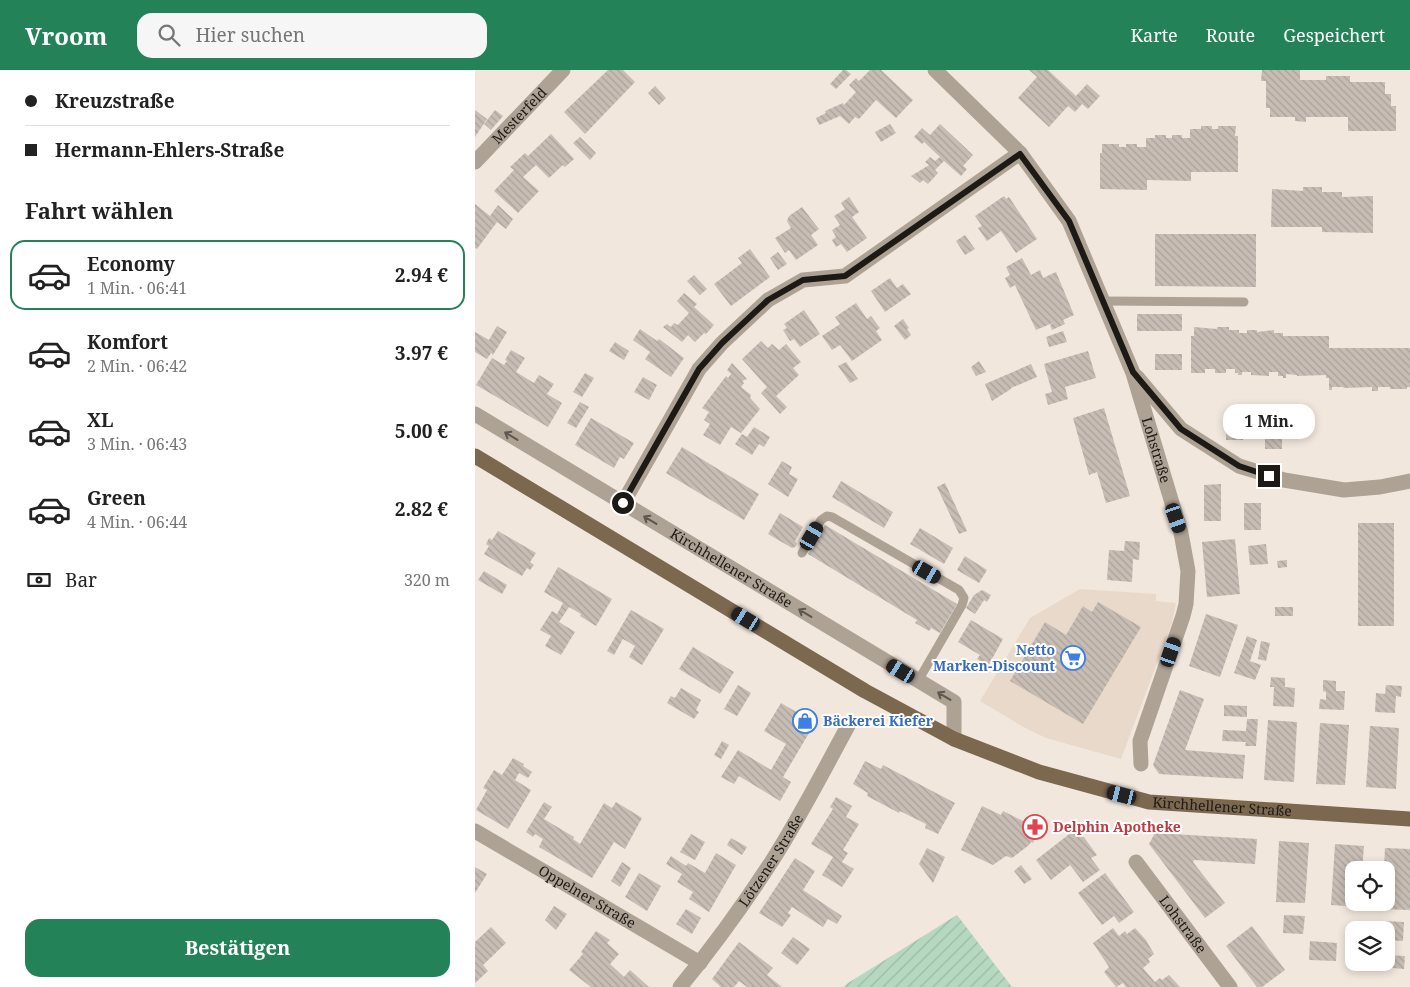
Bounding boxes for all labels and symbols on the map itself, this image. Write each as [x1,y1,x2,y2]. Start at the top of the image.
street label: Mesterfeld [487,83,551,148]
callout: 1 Min. [1223,404,1315,438]
street label: Lohstraße [1138,415,1175,485]
one-way arrow [505,431,519,441]
route end [1258,465,1280,487]
route start [612,492,634,514]
car [1164,501,1187,535]
one-way arrow [644,514,658,524]
car [798,519,825,553]
street label: Kirchhellener Straße [667,524,796,612]
car [910,558,943,586]
car [729,605,762,633]
one-way arrow [798,607,812,617]
car [1159,635,1182,669]
place label: Netto Marken-Discount [933,640,1055,675]
supermarket icon: Netto Marken-Discount [1060,645,1086,671]
car [884,657,917,685]
one-way arrow [937,691,952,701]
shop icon: Bäckerei Kiefer [792,708,818,734]
place label: Bäckerei Kiefer [823,711,934,730]
car [1105,784,1138,806]
street label: Kirchhellener Straße [1152,792,1292,820]
street label: Lötzener Straße [734,810,807,910]
pharmacy icon: Delphin Apotheke [1022,814,1048,840]
place label: Delphin Apotheke [1053,817,1181,836]
street label: Oppelner Straße [535,860,639,932]
street label: Lohstraße [1155,891,1211,957]

